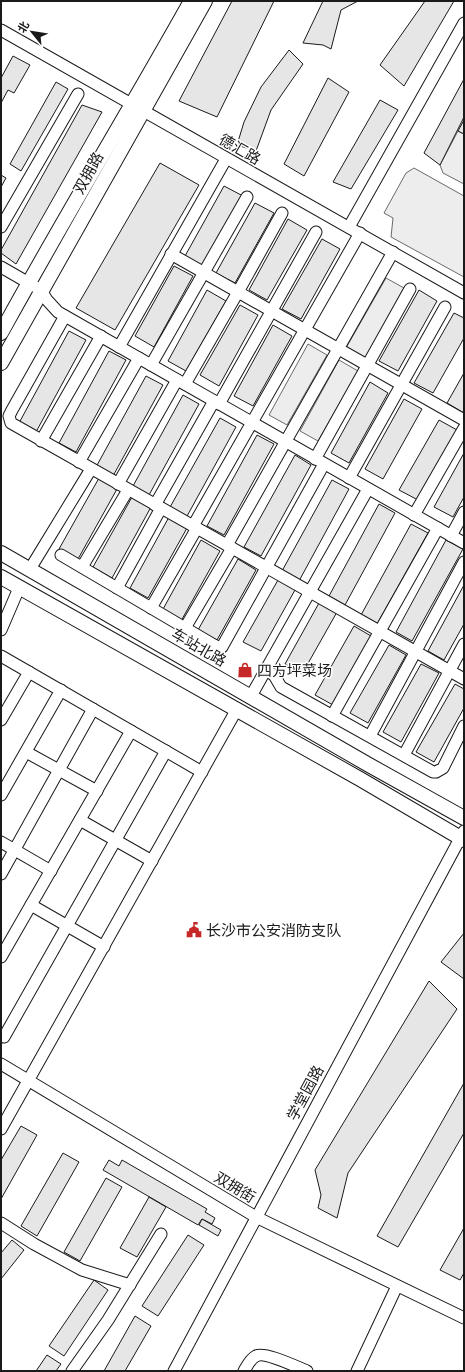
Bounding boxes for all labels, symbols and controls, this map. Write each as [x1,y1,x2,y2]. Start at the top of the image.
north arrow [12,12,52,52]
text: 北 [15,19,32,35]
street label: 德汇路 [216,130,264,168]
street label: 双拥路 [69,149,107,197]
street label: 车站北路 [168,624,230,670]
shop icon: 四方坪菜场 [236,661,254,679]
place label: 四方坪菜场 [257,661,332,680]
public building icon: 长沙市公安消防支队 [185,921,203,939]
place label: 长沙市公安消防支队 [206,921,341,940]
street label: 学堂园路 [283,1062,327,1124]
street label: 双拥街 [211,1167,259,1207]

